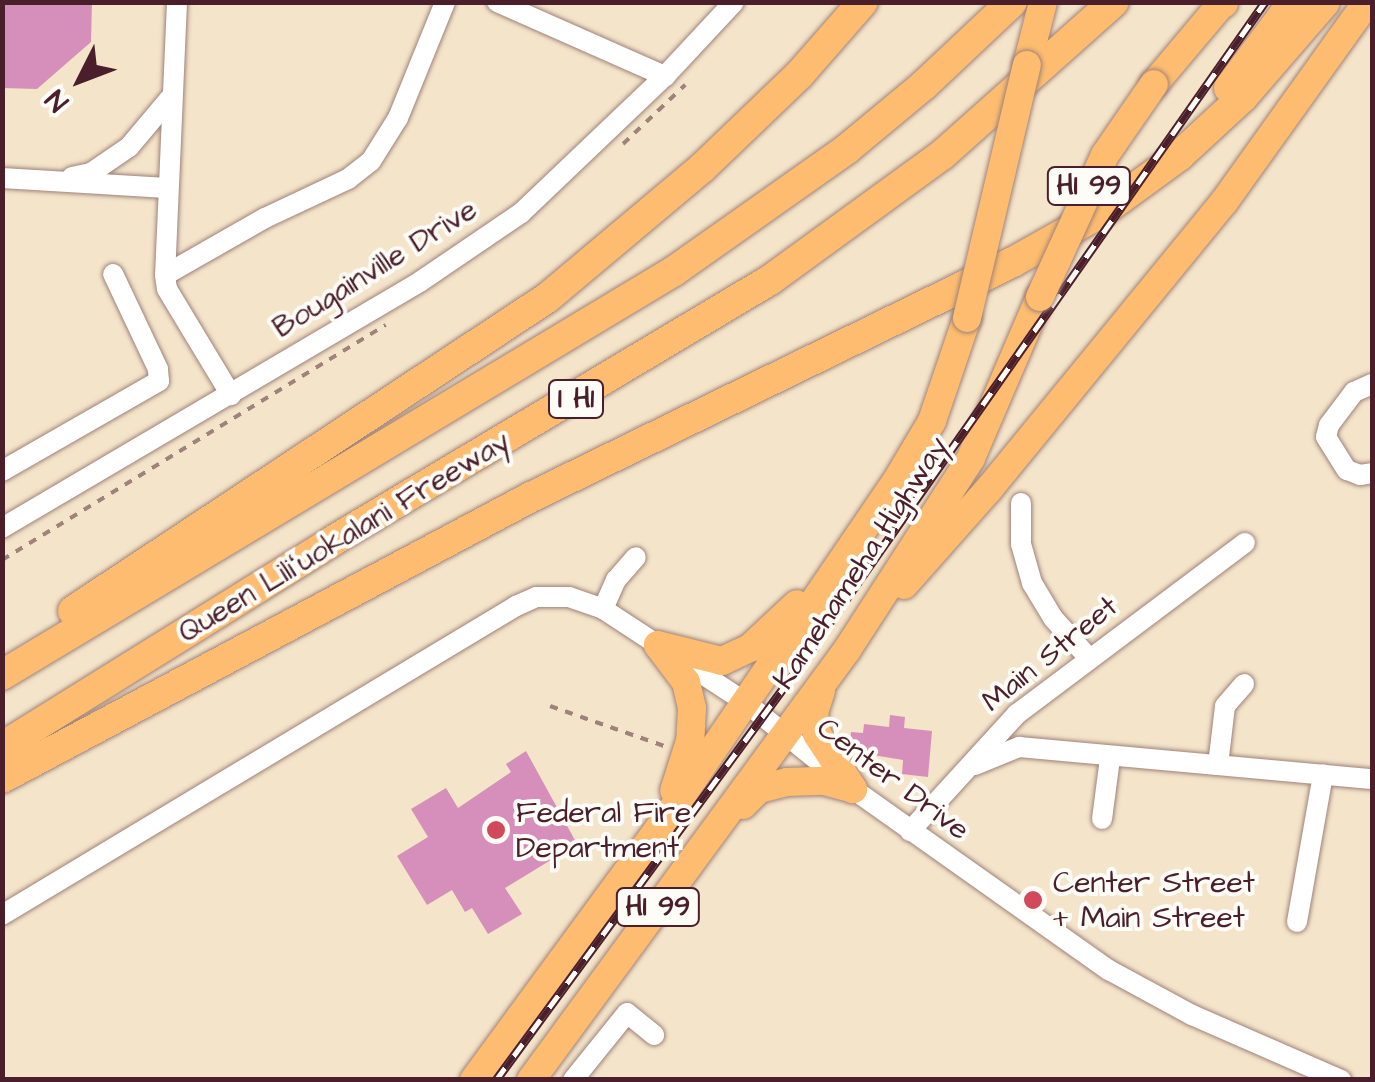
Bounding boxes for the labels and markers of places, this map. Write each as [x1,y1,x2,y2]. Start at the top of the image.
place label: Federal Fire Department [516,795,691,866]
marker: Federal Fire Department [485,819,507,841]
place label: Center Street + Main Street [1053,865,1255,936]
marker: Center Street + Main Street [1022,889,1044,911]

